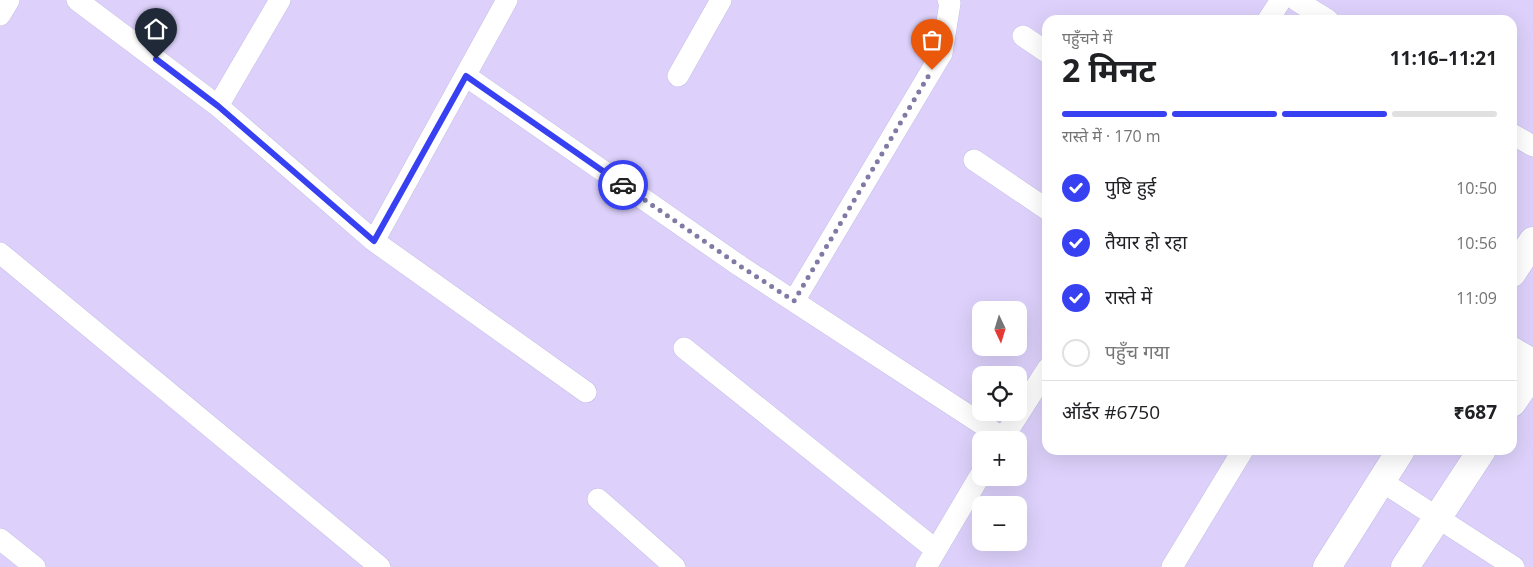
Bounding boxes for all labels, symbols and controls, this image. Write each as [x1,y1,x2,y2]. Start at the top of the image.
pin [135,8,177,59]
icon: home [142,15,170,43]
pin [911,19,953,70]
icon: bag [918,26,946,54]
text: पहुँचने में [1062,27,1112,49]
text: 11:16–11:21 [1390,45,1497,71]
text: 2 मिनट [1062,48,1156,91]
text: रास्ते में · 170 m [1062,125,1161,147]
courier [598,160,648,210]
icon: car [609,171,637,199]
icon: check [1062,174,1090,202]
text: पुष्टि हुई [1105,174,1156,200]
text: 10:50 [1456,177,1497,199]
icon: check [1062,229,1090,257]
text: तैयार हो रहा [1105,229,1187,255]
text: 10:56 [1456,232,1497,254]
icon: check [1062,284,1090,312]
text: रास्ते में [1105,284,1152,310]
text: 11:09 [1456,287,1497,309]
north arrow [972,301,1028,356]
map controls [972,301,1027,551]
text: पहुँच गया [1105,339,1170,365]
button: locate [972,366,1027,421]
text: ऑर्डर #6750 [1062,399,1160,425]
text: ₹687 [1454,399,1497,425]
button: + [972,431,1027,486]
button: − [972,496,1027,551]

